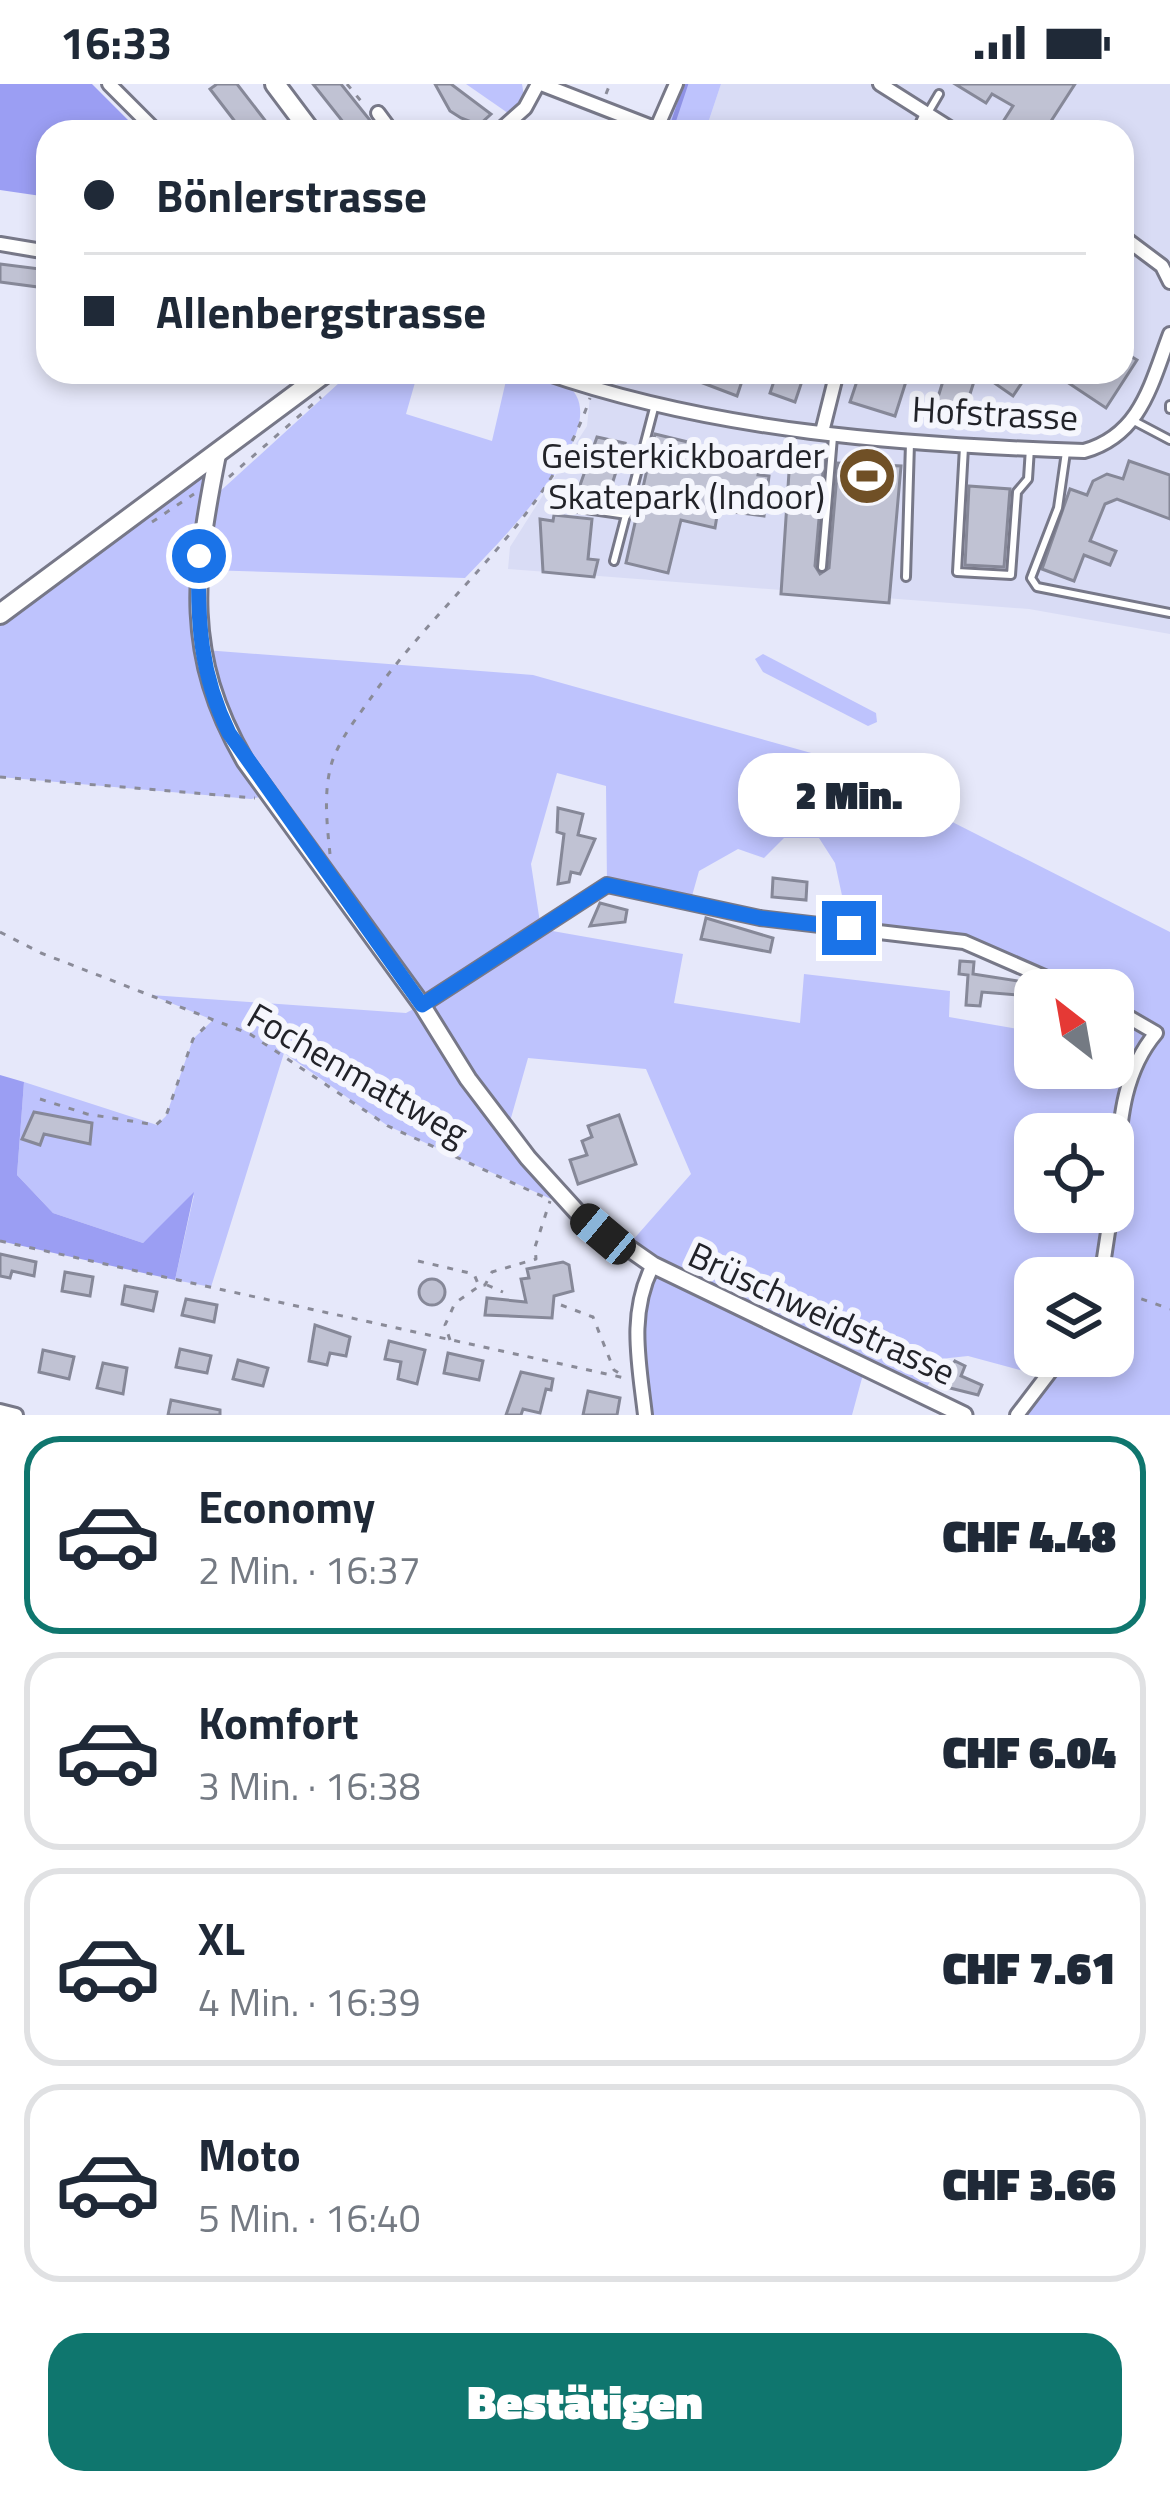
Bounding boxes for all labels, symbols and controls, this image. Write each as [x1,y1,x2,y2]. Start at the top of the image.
text: 16:33 [60,8,172,76]
text: Bönlerstrasse [156,161,427,229]
text: Allenbergstrasse [156,277,486,345]
street label: Hofstrasse [910,381,1080,444]
place label: Geisterkickboarder Skatepark (Indoor) [541,427,825,523]
sports icon: Geisterkickboarder Skatepark (Indoor) [836,445,898,507]
route start [172,529,226,583]
callout: 2 Min. [738,754,960,838]
text: 2 Min. [795,765,903,824]
route end [822,901,876,955]
north arrow [1014,969,1134,1089]
map controls [1014,969,1134,1377]
street label: Fochenmattweg [237,988,479,1159]
button: locate [1014,1113,1134,1233]
car [564,1197,642,1271]
street label: Brüschweidstrasse [680,1227,965,1399]
button: layers [1014,1257,1134,1377]
text: Economy [198,1472,375,1540]
icon: car [54,1481,162,1589]
text: CHF 4.48 [942,1501,1116,1569]
text: 2 Min. · 16:37 [198,1540,421,1599]
text: Komfort [198,1688,359,1756]
icon: car [54,1697,162,1805]
text: CHF 6.04 [942,1717,1116,1785]
text: 3 Min. · 16:38 [198,1756,421,1815]
text: XL [198,1904,245,1972]
icon: car [54,1913,162,2021]
text: CHF 7.61 [942,1933,1116,2001]
text: 4 Min. · 16:39 [198,1972,421,2031]
text: Moto [198,2120,301,2188]
icon: car [54,2129,162,2237]
text: CHF 3.66 [942,2149,1116,2217]
text: 5 Min. · 16:40 [198,2188,421,2247]
button: Bestätigen [48,2333,1122,2471]

